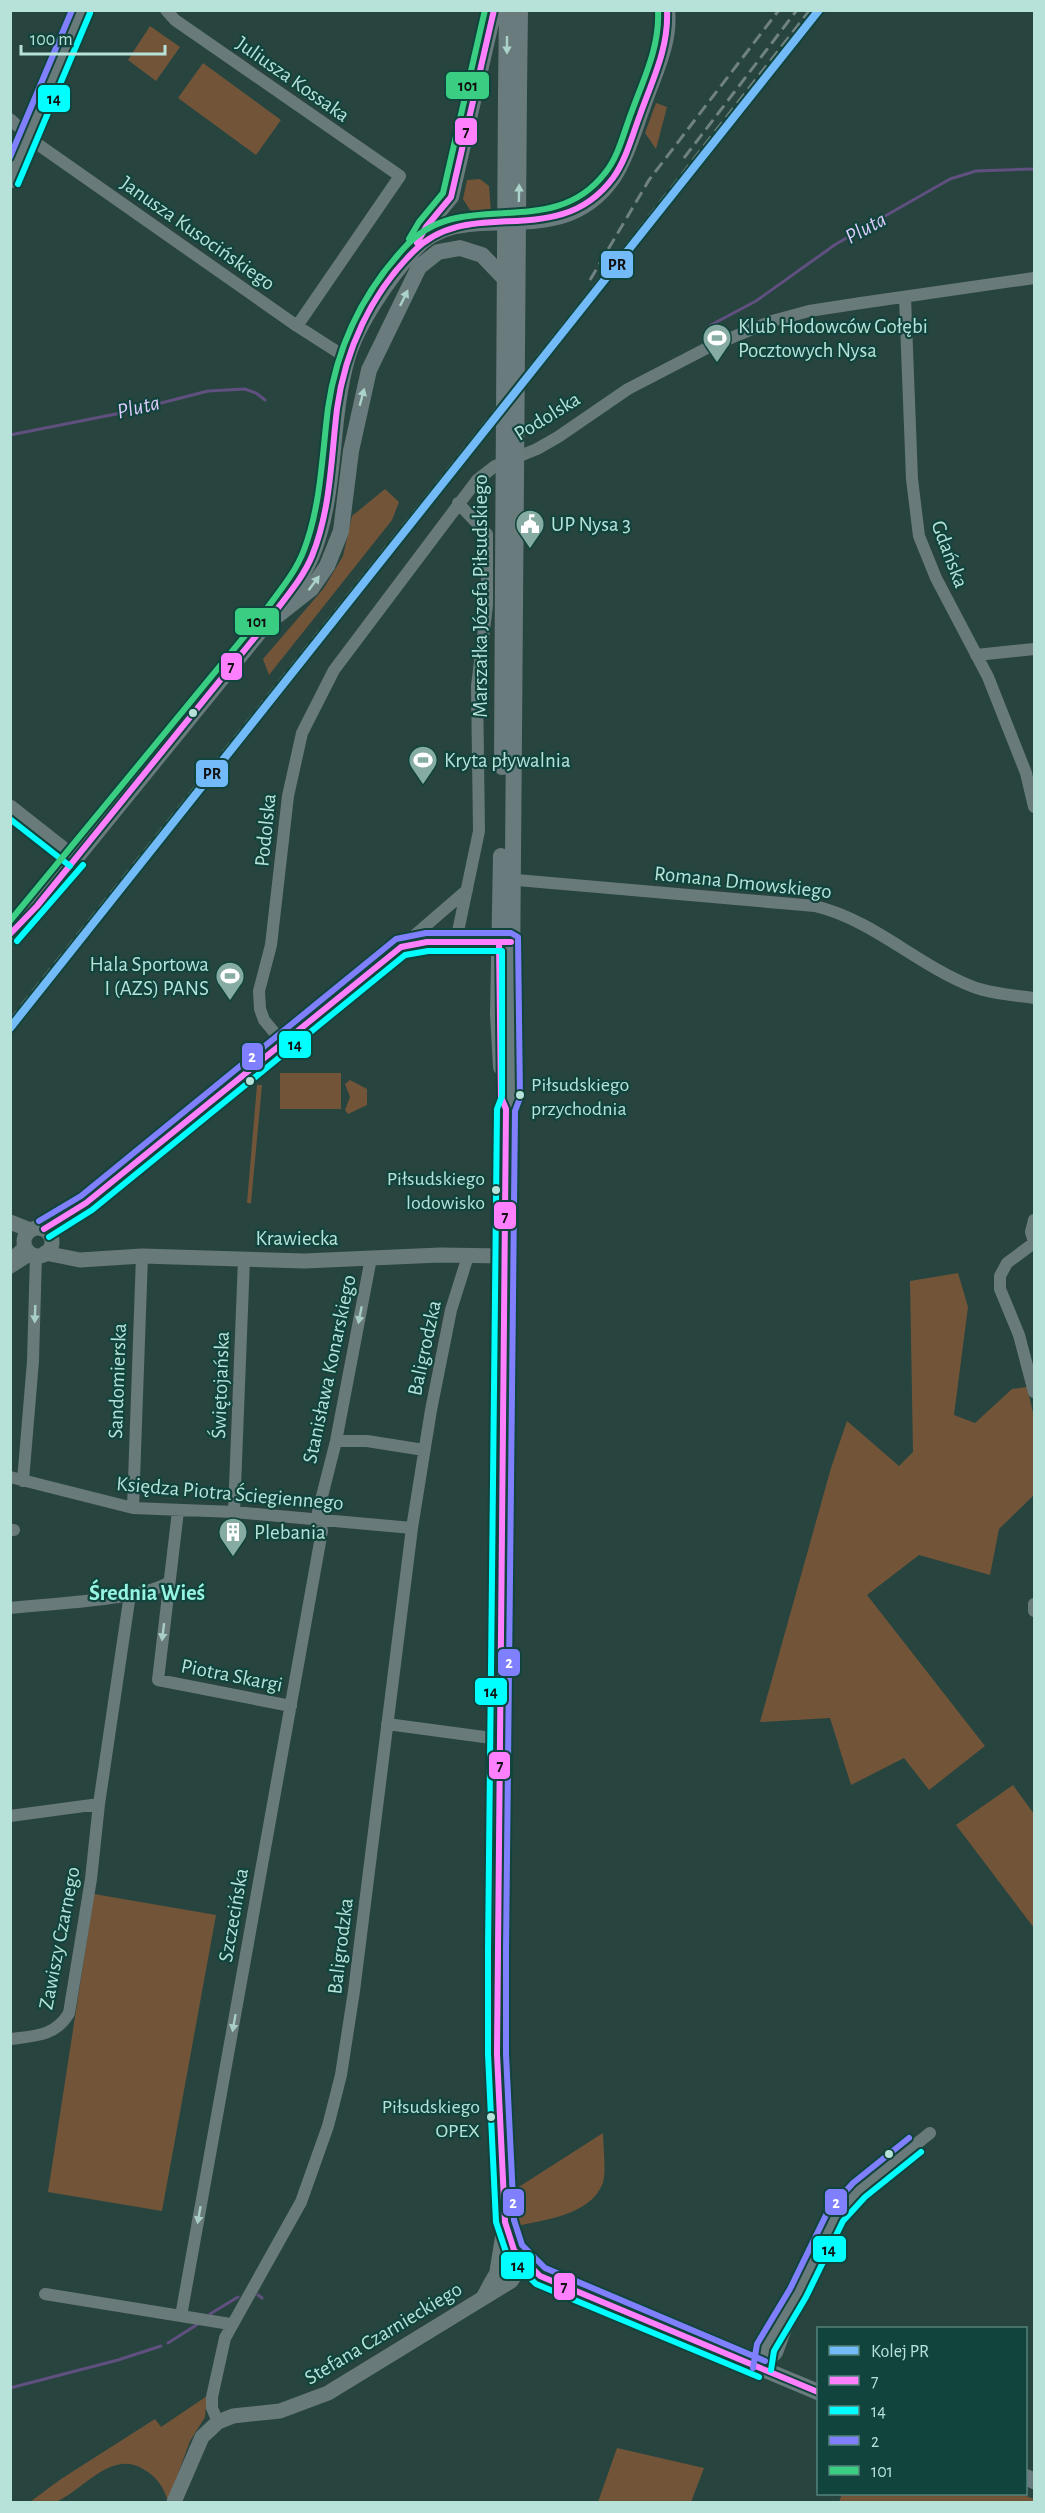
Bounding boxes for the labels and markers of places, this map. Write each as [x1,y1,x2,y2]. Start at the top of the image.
place label: Klub Hodowców Gołębi Pocztowych Nysa [738,316,928,361]
sports icon: Klub Hodowców Gołębi Pocztowych Nysa [701,322,733,364]
public building icon: UP Nysa 3 [514,508,546,550]
place label: UP Nysa 3 [551,514,631,535]
unlabelled marker [187,707,199,719]
sports icon: Kryta pływalnia [407,744,439,786]
place label: Kryta pływalnia [444,750,571,771]
place label: Hala Sportowa I (AZS) PANS [90,954,209,999]
sports icon: Hala Sportowa I (AZS) PANS [214,960,246,1002]
unlabelled marker [244,1075,256,1087]
place label: Piłsudskiego przychodnia [531,1075,629,1119]
marker: Piłsudskiego przychodnia [514,1089,526,1101]
place label: Piłsudskiego lodowisko [387,1169,485,1213]
marker: Piłsudskiego lodowisko [490,1184,502,1196]
building icon: Plebania [217,1516,249,1558]
place label: Plebania [254,1522,326,1543]
place label: Piłsudskiego OPEX [382,2097,480,2141]
marker: Piłsudskiego OPEX [485,2111,497,2123]
unlabelled marker [883,2148,895,2160]

